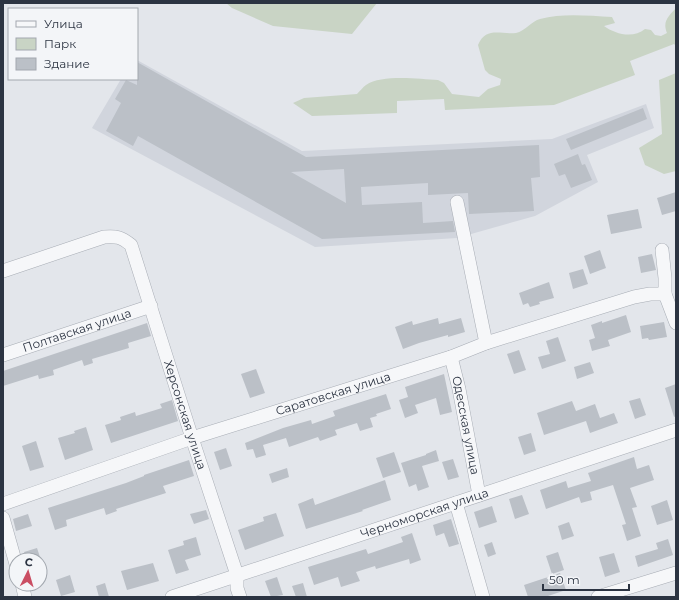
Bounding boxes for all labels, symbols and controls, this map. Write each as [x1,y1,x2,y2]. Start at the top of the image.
legend [8,8,138,80]
text: Улица [44,16,83,31]
text: Парк [44,36,76,51]
text: Здание [44,56,90,71]
street label: Полтавская улица [21,305,133,355]
street label: Херсонская улица [161,358,210,471]
street label: Саратовская улица [274,368,392,418]
street label: Одесская улица [449,374,483,476]
street label: Черноморская улица [358,485,490,541]
north arrow [8,552,48,592]
text: С [24,555,33,569]
scale bar [543,566,629,592]
text: 50 m [549,572,580,587]

